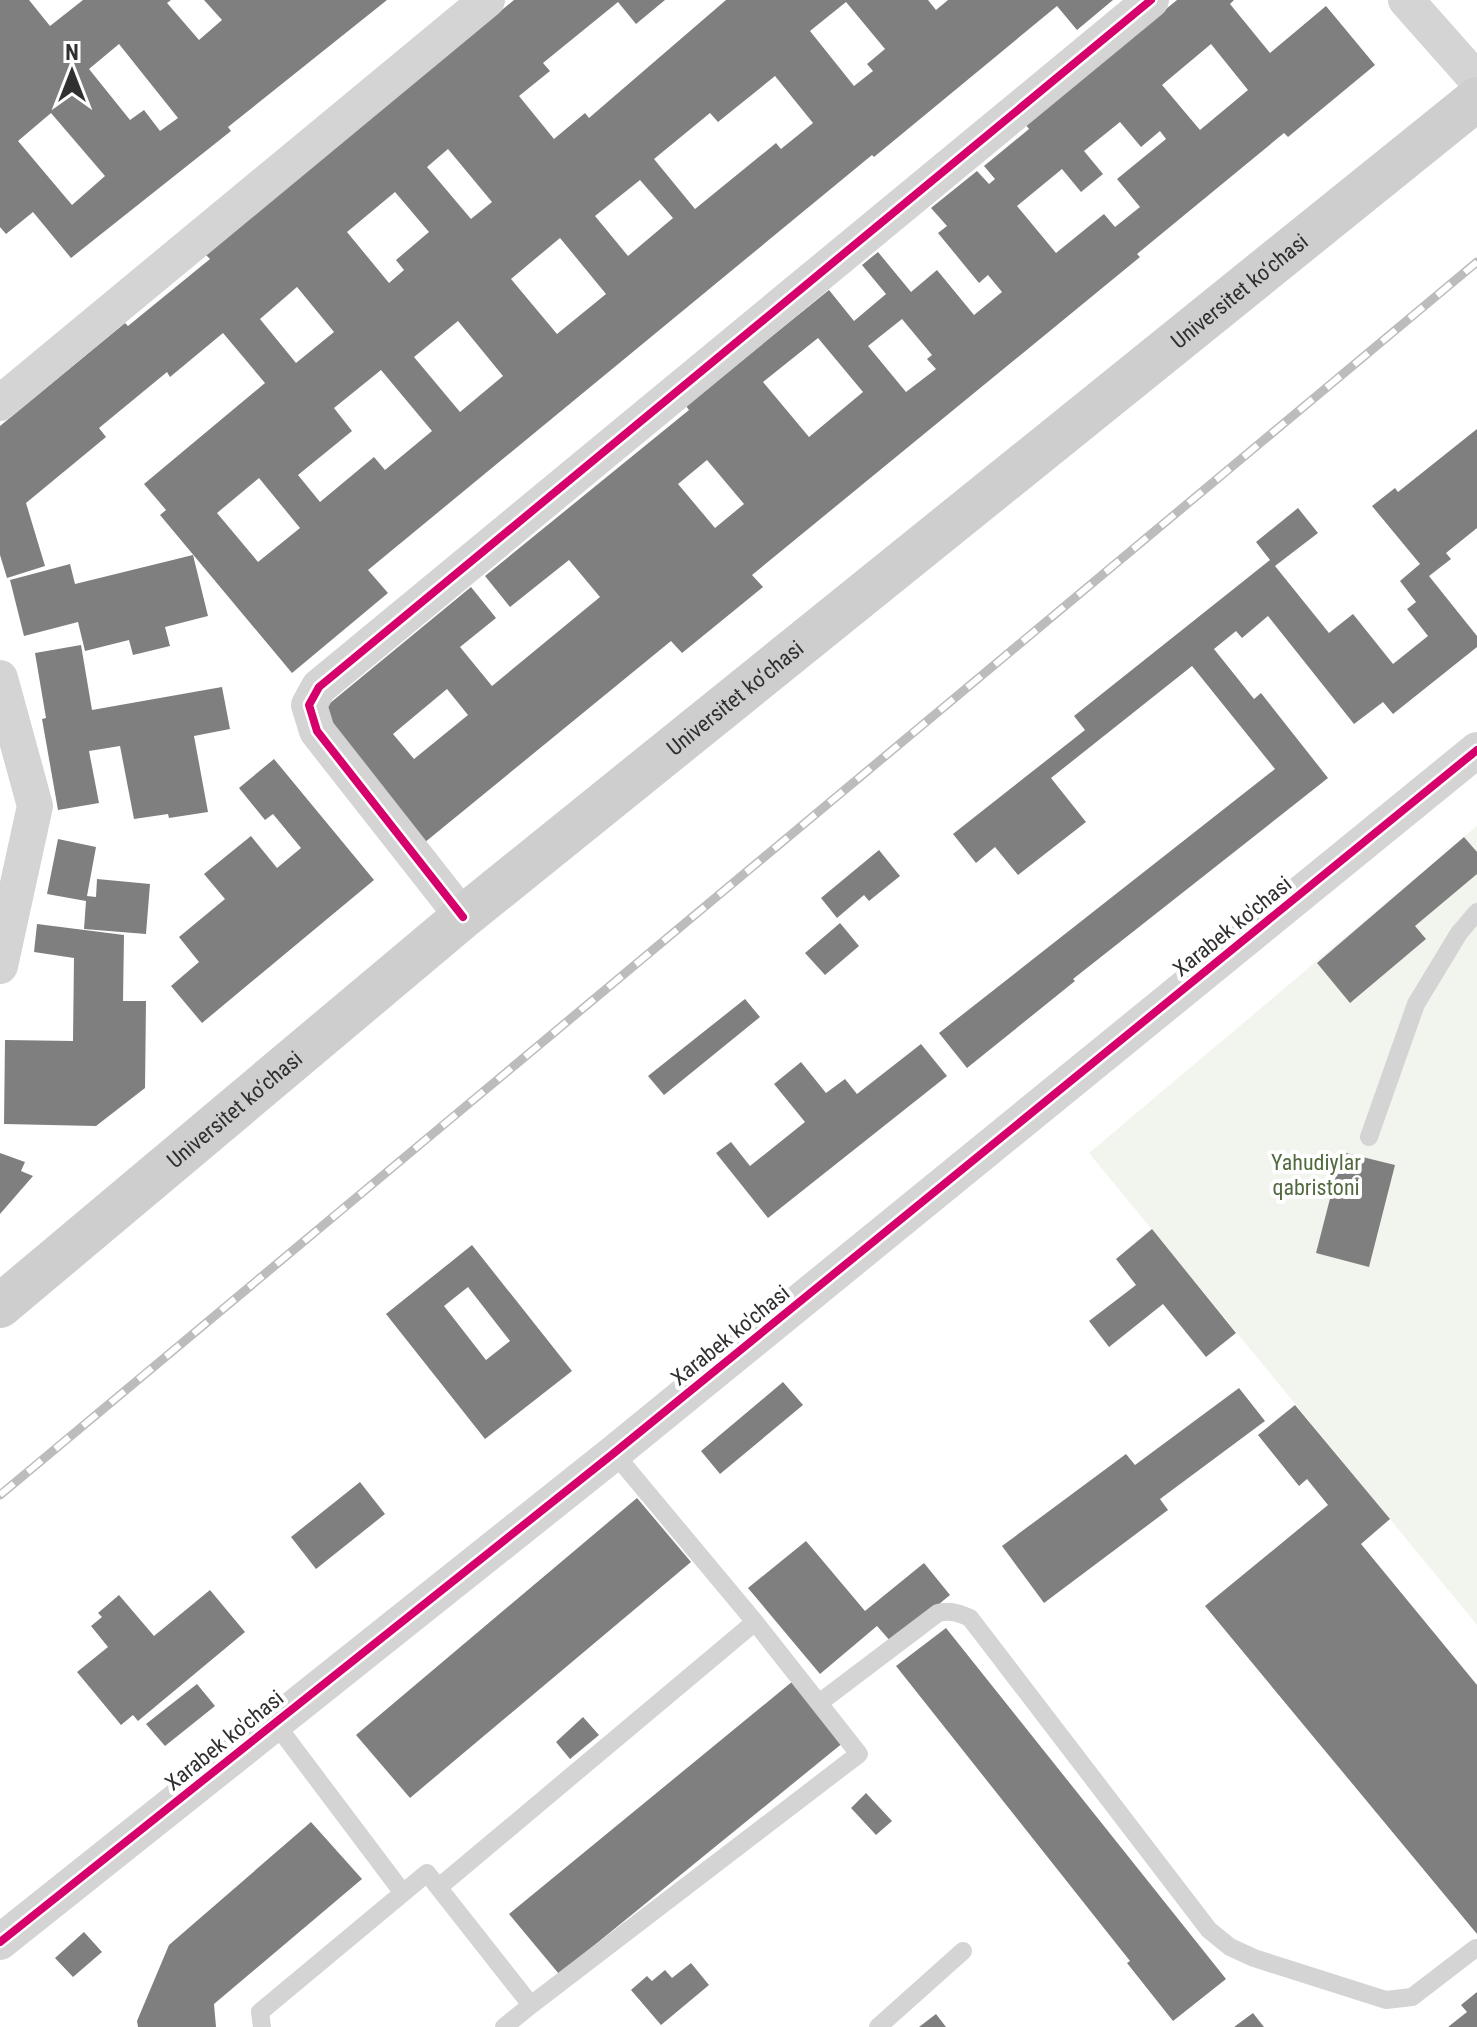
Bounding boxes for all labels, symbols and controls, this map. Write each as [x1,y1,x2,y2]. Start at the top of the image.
north arrow [32,32,112,112]
text: N [65,40,79,65]
street label: Universitet kо‘chasi [1166,229,1313,354]
street label: Universitet kо‘chasi [662,636,808,761]
street label: Xarabek ko'chasi [1168,871,1296,982]
street label: Universitet kо‘chasi [162,1046,307,1173]
park label: Yahudiylar qabristoni [1271,1150,1361,1200]
street label: Xarabek ko'chasi [666,1280,794,1391]
street label: Xarabek ko'chasi [160,1685,288,1796]

